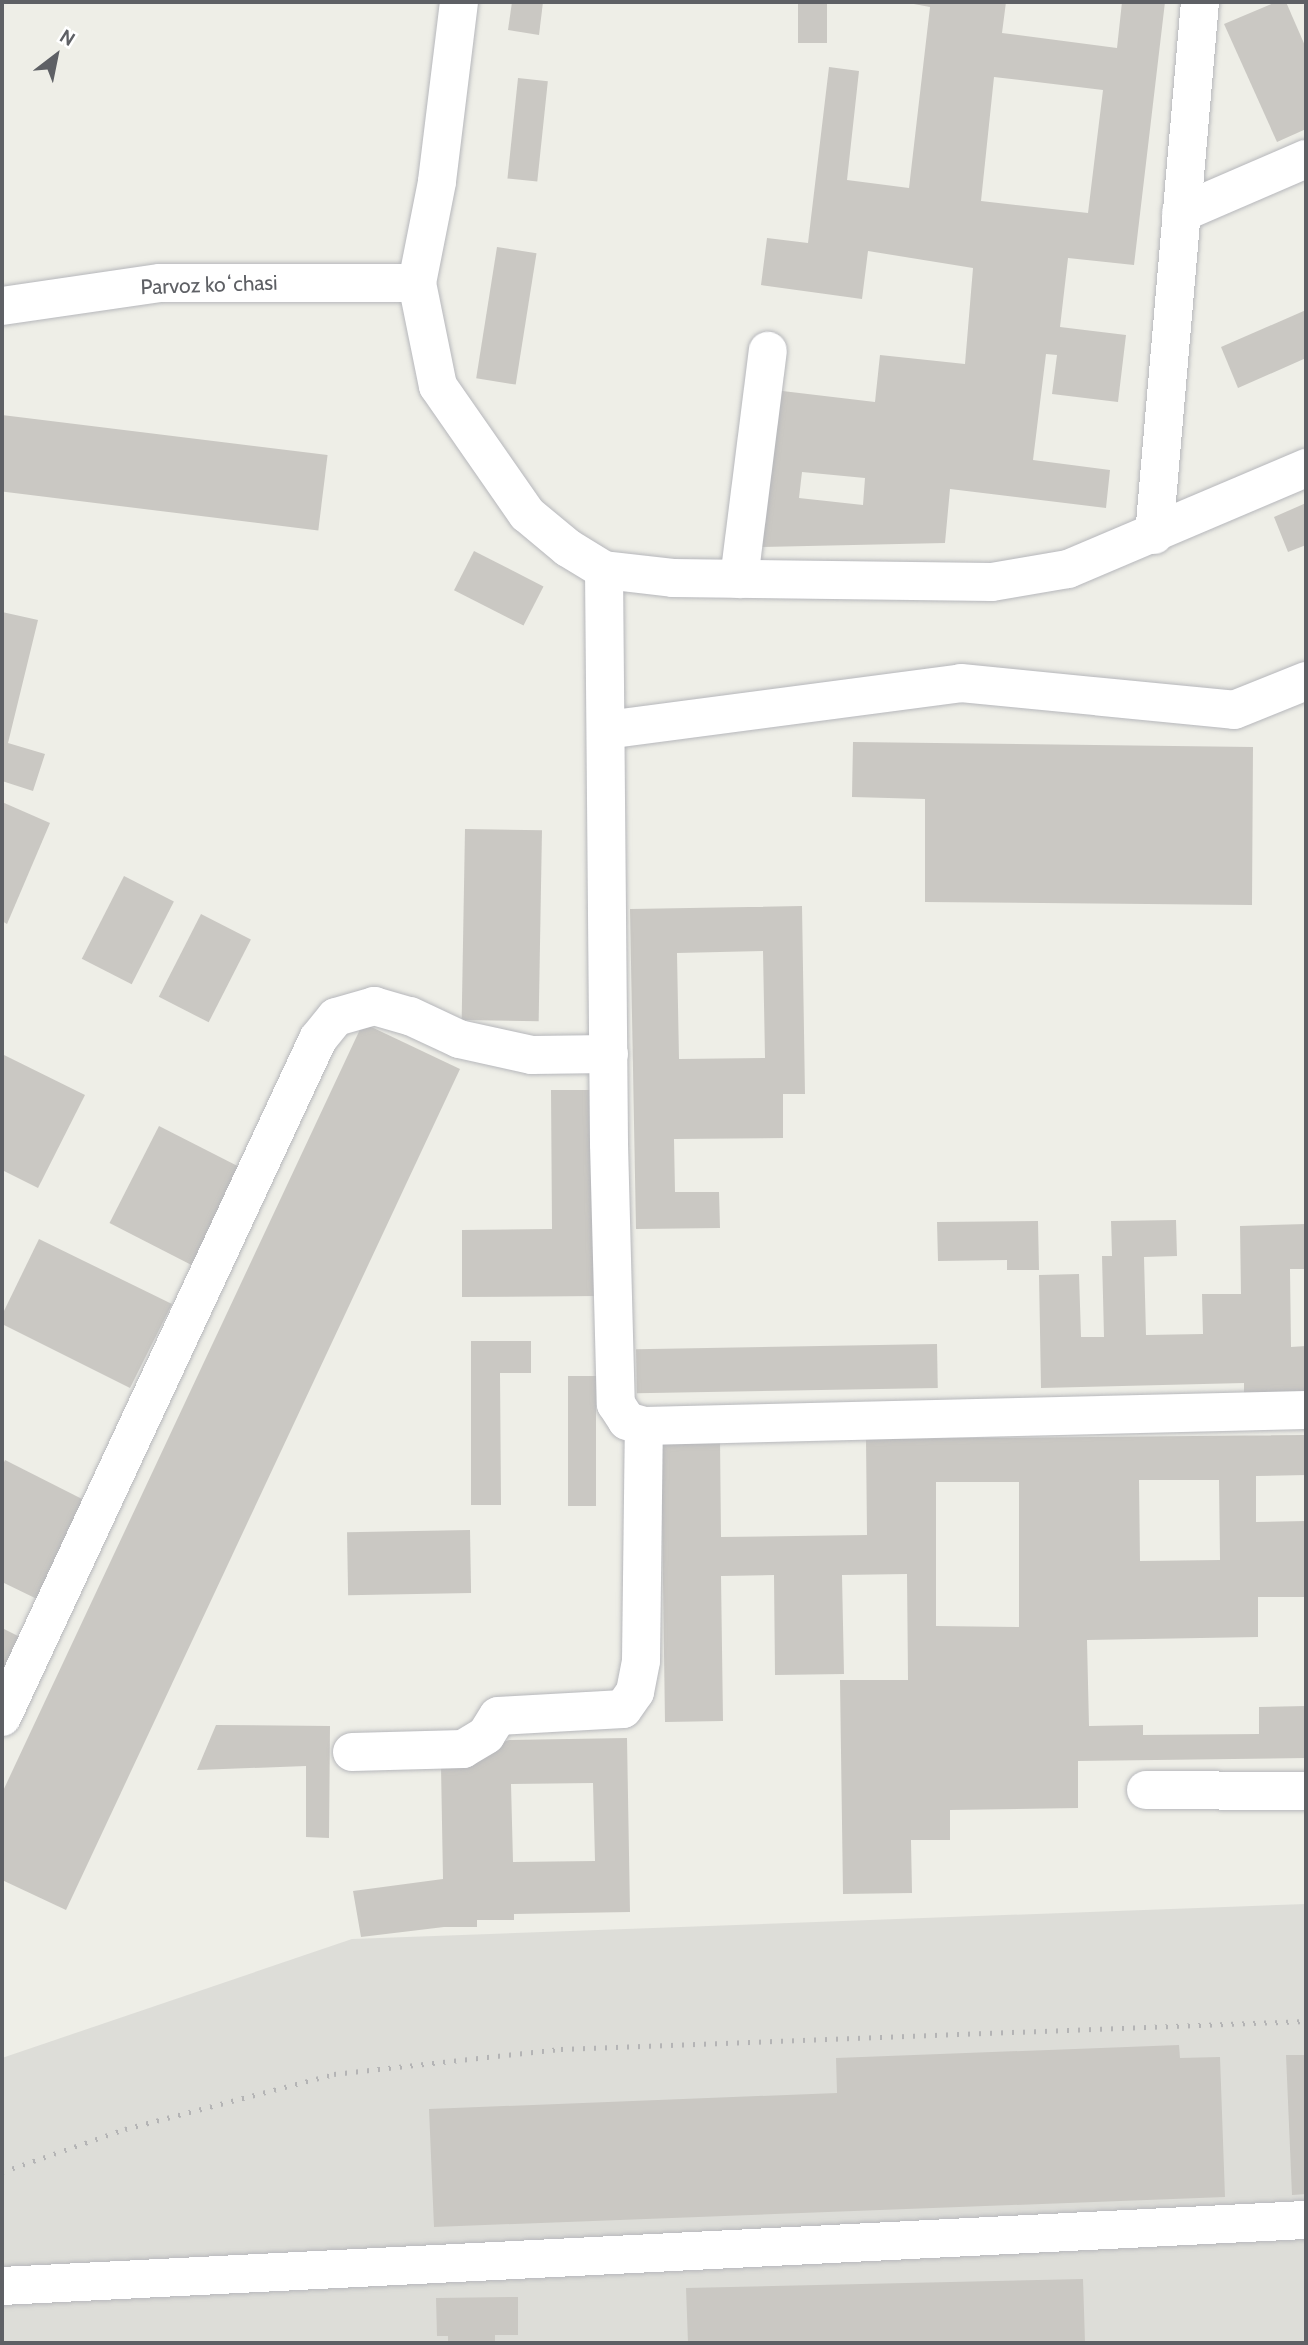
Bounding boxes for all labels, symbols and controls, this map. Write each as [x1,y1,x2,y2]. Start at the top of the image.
north arrow [21,21,91,91]
text: N [56,24,79,51]
street label: Parvoz koʻchasi [140,270,278,300]

